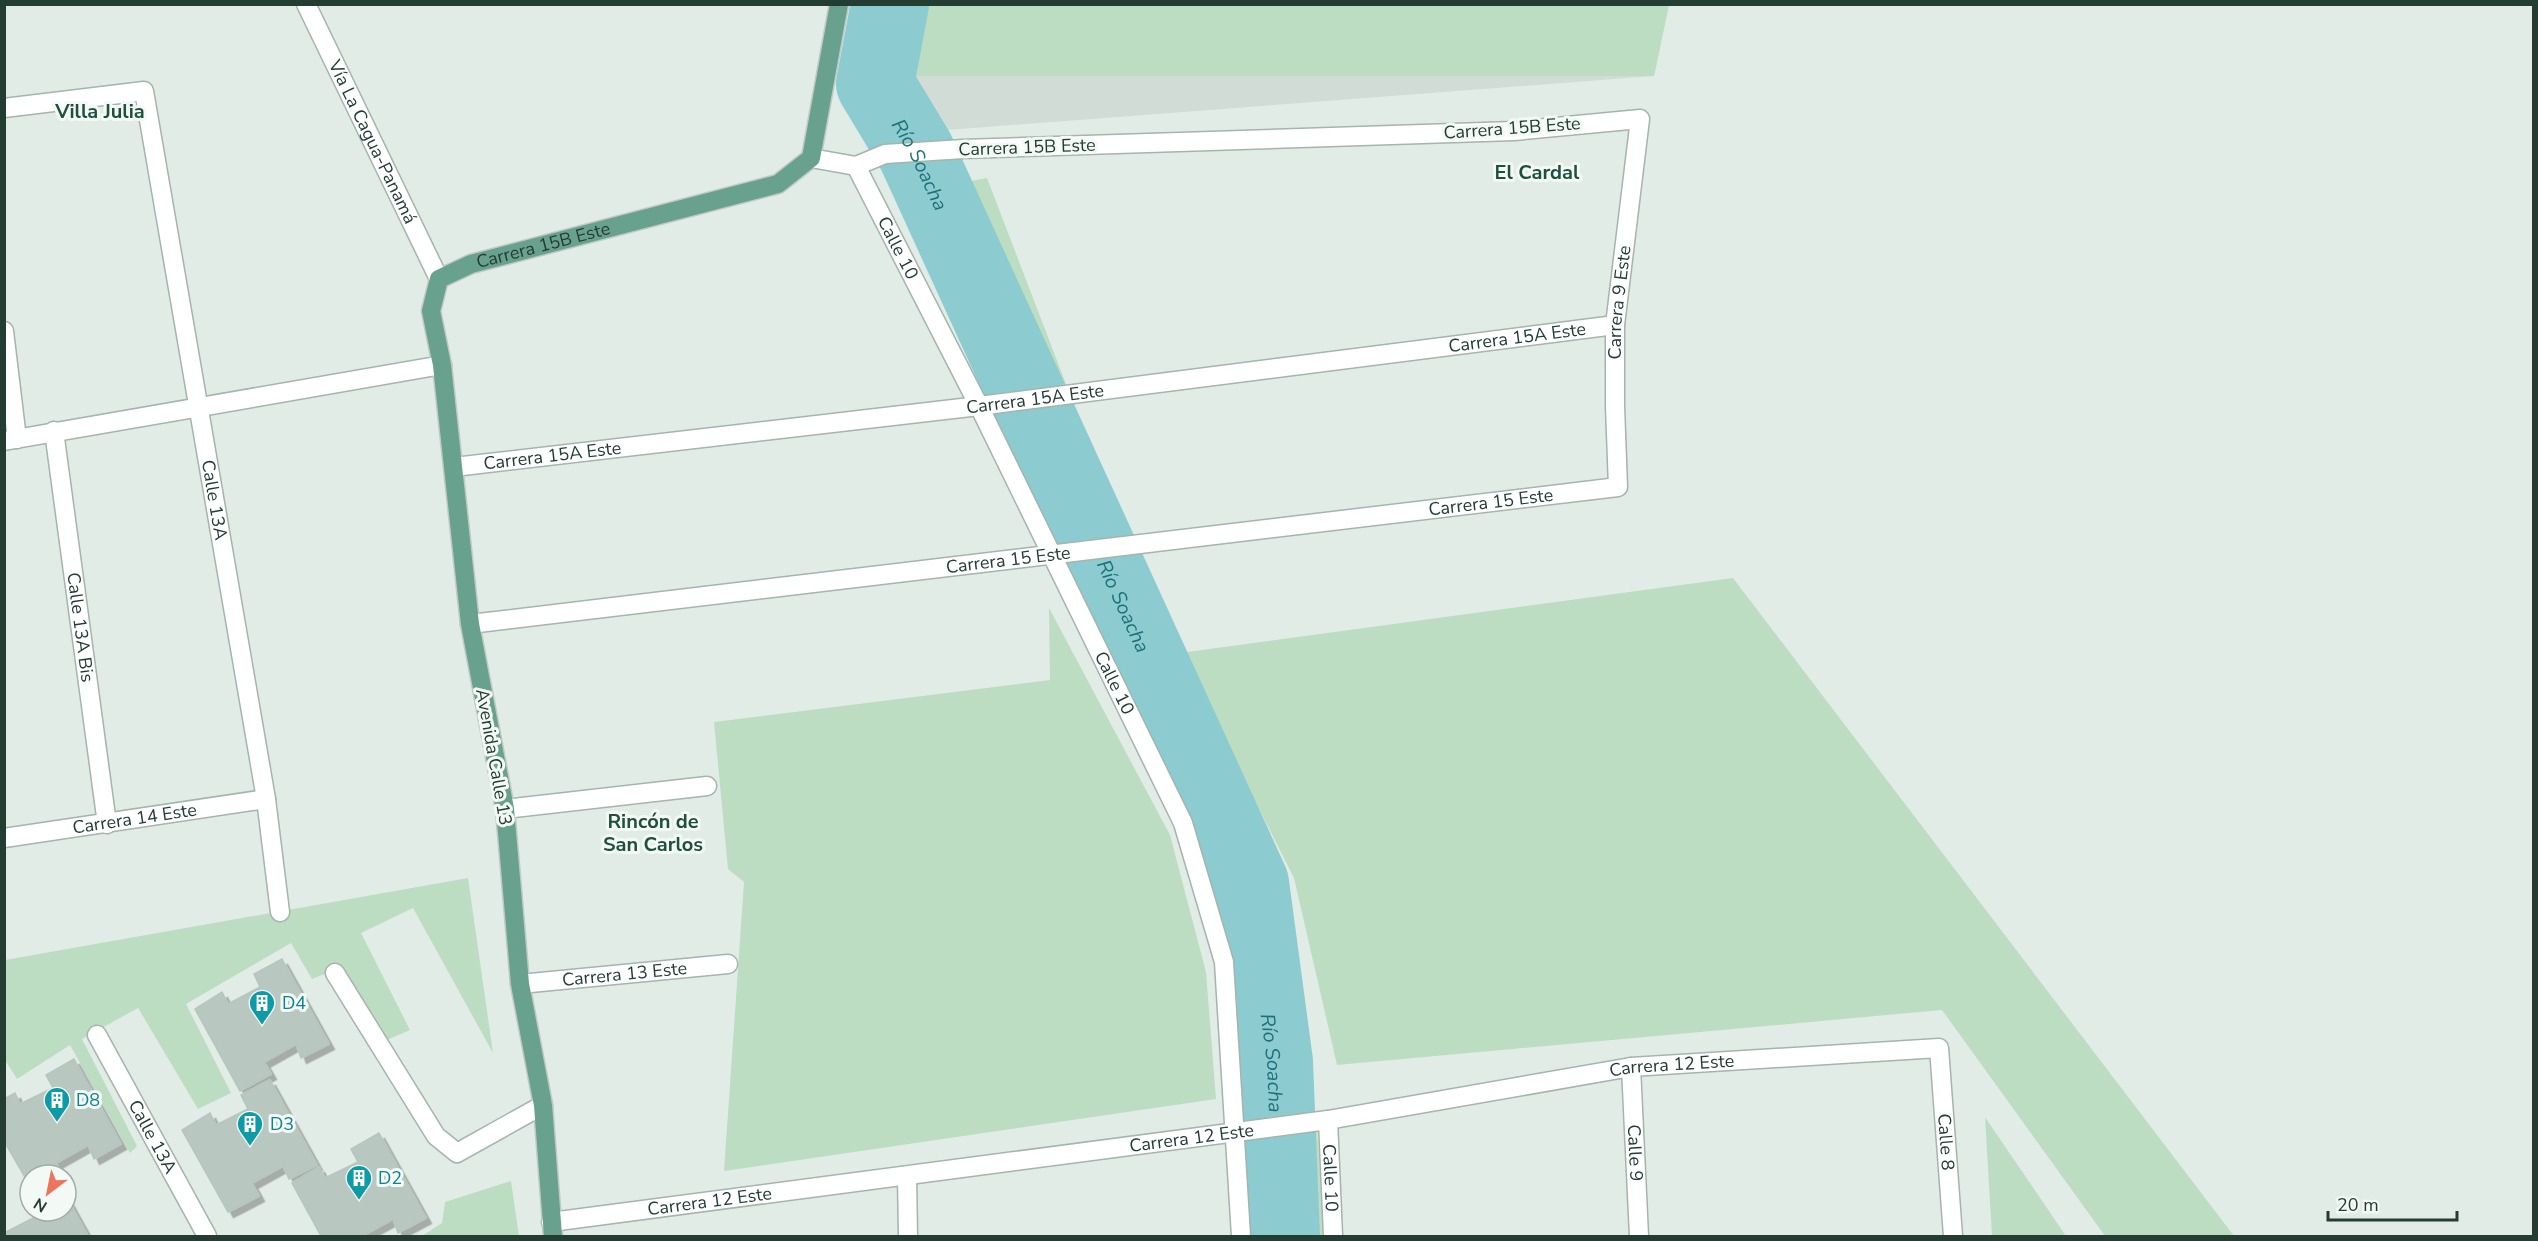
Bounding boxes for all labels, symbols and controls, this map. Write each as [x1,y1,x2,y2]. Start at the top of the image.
street label: Vía La Cagua-Panamá [322,55,422,228]
district label: Villa Julia [54,98,145,125]
street label: Carrera 15B Este [1443,111,1581,145]
water label: Río Soacha [885,114,954,215]
street label: Carrera 15B Este [958,133,1096,161]
district label: El Cardal [1495,159,1580,186]
street label: Calle 10 [872,212,924,284]
street label: Carrera 15B Este [474,216,613,274]
street label: Carrera 9 Este [1603,244,1637,359]
street label: Carrera 15A Este [1447,317,1587,358]
street label: Carrera 15A Este [965,378,1105,419]
street label: Carrera 15A Este [482,436,622,475]
street label: Calle 13A [196,458,233,542]
street label: Carrera 15 Este [1427,483,1554,522]
street label: Carrera 15 Este [945,540,1072,579]
water label: Río Soacha [1090,555,1156,657]
street label: Calle 13A Bis [61,571,100,684]
street label: Calle 10 [1089,647,1140,719]
street label: Avenida Calle 13 [470,687,518,827]
street label: Carrera 14 Este [71,797,198,840]
district label: Rincón de San Carlos [603,808,703,858]
street label: Carrera 13 Este [561,956,688,992]
building icon: D4 [247,988,277,1026]
place label: D4 [282,991,306,1015]
water label: Río Soacha [1254,1012,1289,1113]
street label: Carrera 12 Este [1607,1049,1735,1083]
building icon: D8 [42,1085,72,1123]
place label: D8 [76,1088,100,1112]
street label: Calle 13A [123,1096,183,1178]
building icon: D3 [235,1109,265,1147]
place label: D3 [270,1112,294,1136]
street label: Calle 8 [1932,1113,1960,1171]
street label: Carrera 12 Este [1128,1118,1255,1158]
street label: Calle 9 [1622,1124,1648,1182]
street label: Calle 10 [1317,1144,1344,1212]
north arrow [18,1163,78,1223]
building icon: D2 [344,1163,374,1201]
place label: D2 [378,1166,402,1190]
street label: Carrera 12 Este [646,1181,773,1221]
scale bar [2328,1184,2457,1222]
text: N [30,1192,51,1217]
text: 20 m [2337,1193,2379,1217]

